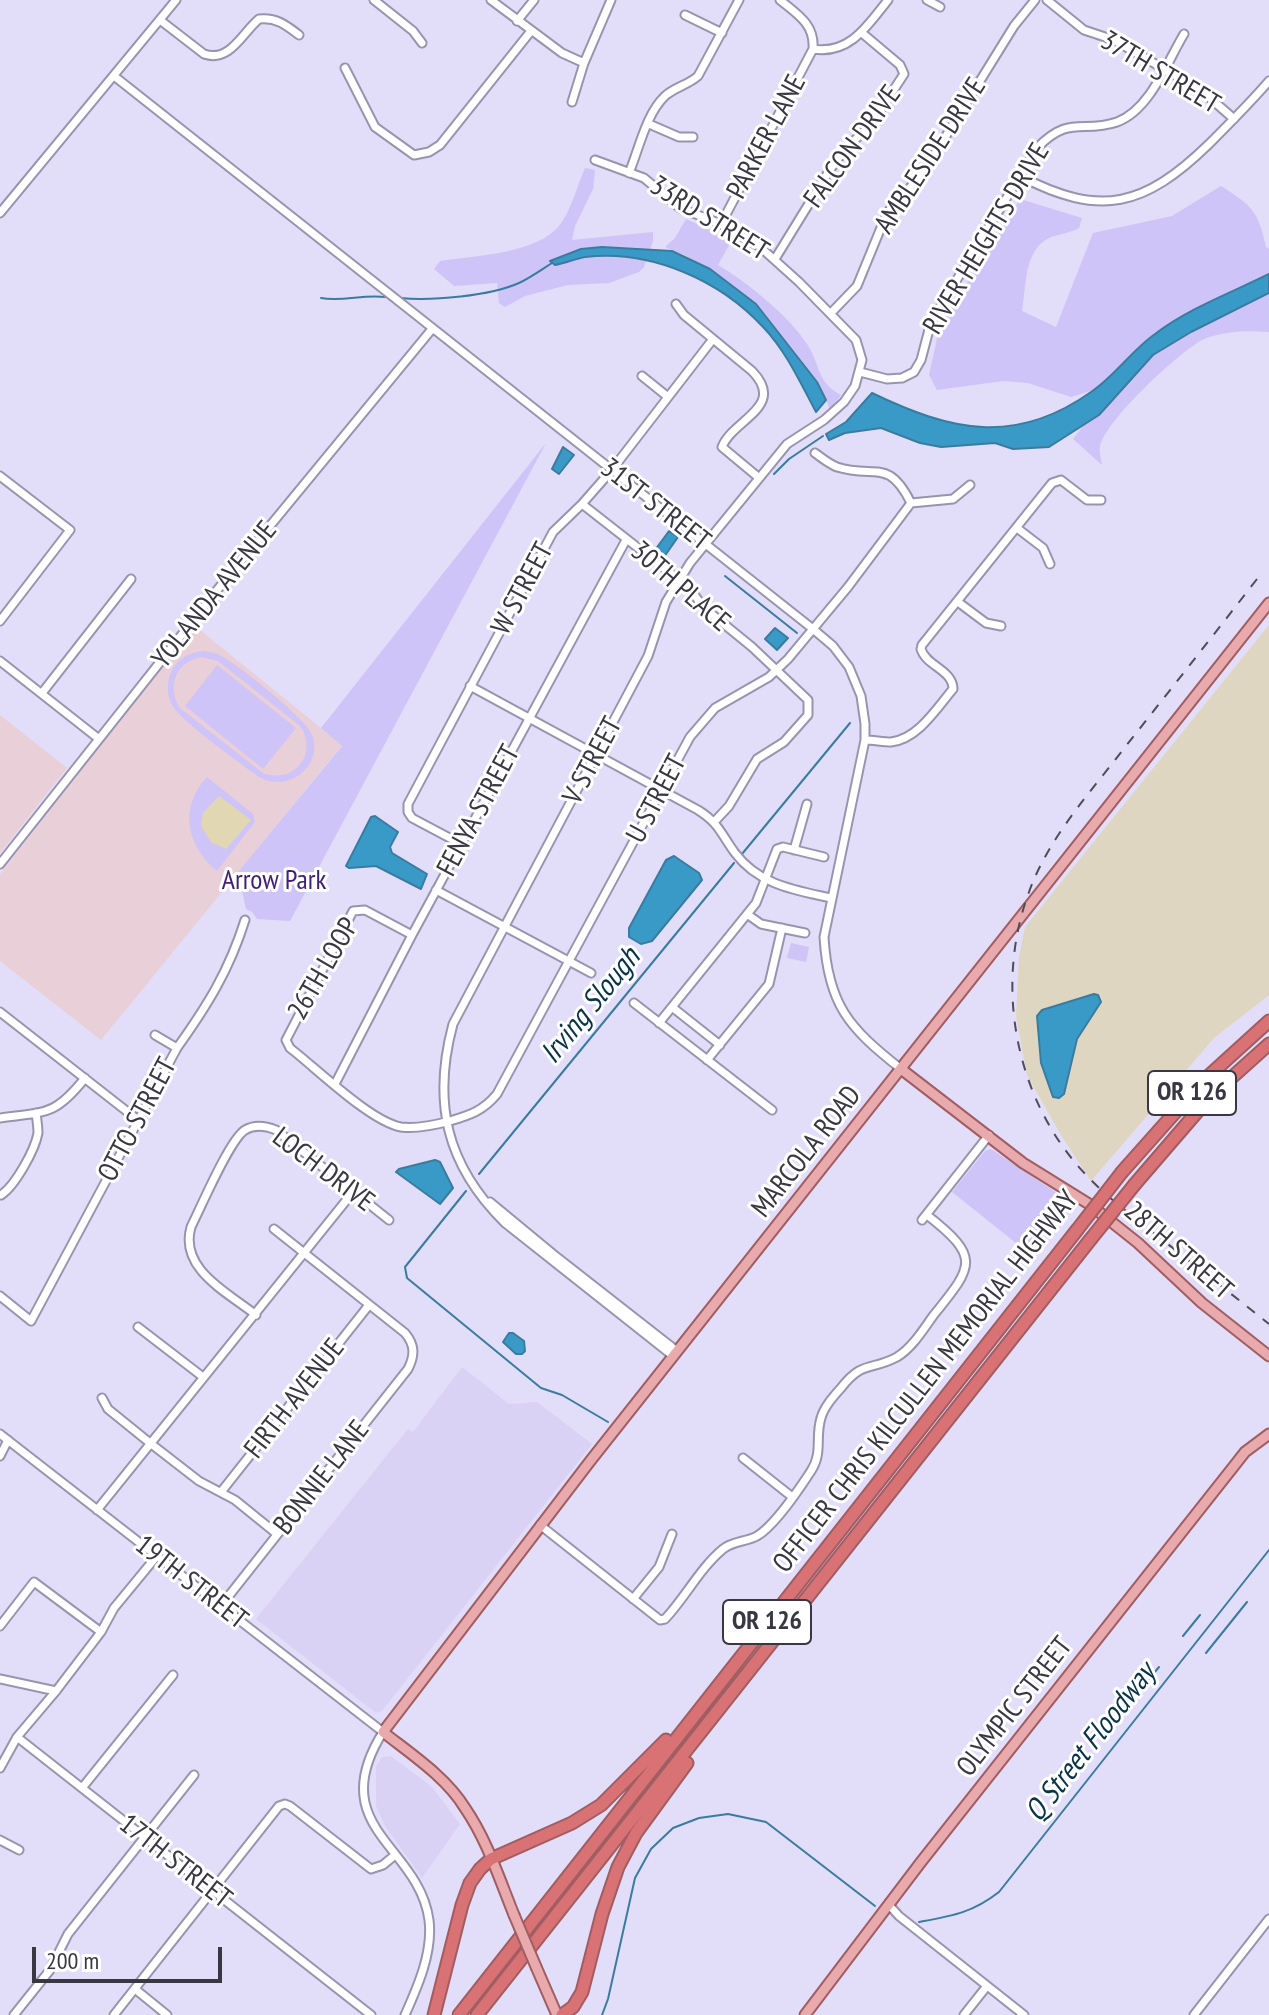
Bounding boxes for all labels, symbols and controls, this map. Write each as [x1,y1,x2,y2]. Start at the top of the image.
street label: 37TH STREET [1094,24,1226,122]
street label: PARKER LANE [720,69,814,205]
street label: AMBLESIDE DRIVE [868,72,994,240]
street label: FALCON DRIVE [797,79,909,215]
street label: RIVER HEIGHTS DRIVE [917,137,1057,341]
street label: 33RD STREET [643,169,775,269]
street label: 31ST STREET [593,452,717,558]
street label: YOLANDA AVENUE [146,515,284,675]
street label: 30TH PLACE [623,535,737,639]
street label: W STREET [485,537,561,641]
street label: V STREET [556,712,630,810]
street label: FENYA STREET [431,740,527,882]
street label: U STREET [620,749,694,849]
park label: Arrow Park [222,864,326,898]
street label: 26TH LOOP [281,912,367,1026]
water label: Irving Slough [534,941,648,1071]
street label: OTTO STREET [92,1053,184,1187]
road number: OR 126 [1148,1071,1236,1115]
street label: MARCOLA ROAD [745,1080,869,1224]
street label: LOCH DRIVE [265,1121,381,1219]
street label: OFFICER CHRIS KILCULLEN MEMORIAL HIGHWAY [766,1184,1086,1580]
street label: 28TH STREET [1117,1195,1239,1307]
street label: FIRTH AVENUE [238,1333,352,1465]
street label: BONNIE LANE [267,1414,377,1542]
street label: 19TH STREET [128,1529,254,1637]
road number: OR 126 [723,1600,811,1644]
street label: OLYMPIC STREET [950,1631,1080,1783]
water label: Q Street Floodway [1018,1657,1164,1829]
street label: 17TH STREET [112,1808,238,1916]
scale bar [36,1931,226,1981]
text: 200 m [46,1945,99,1976]

